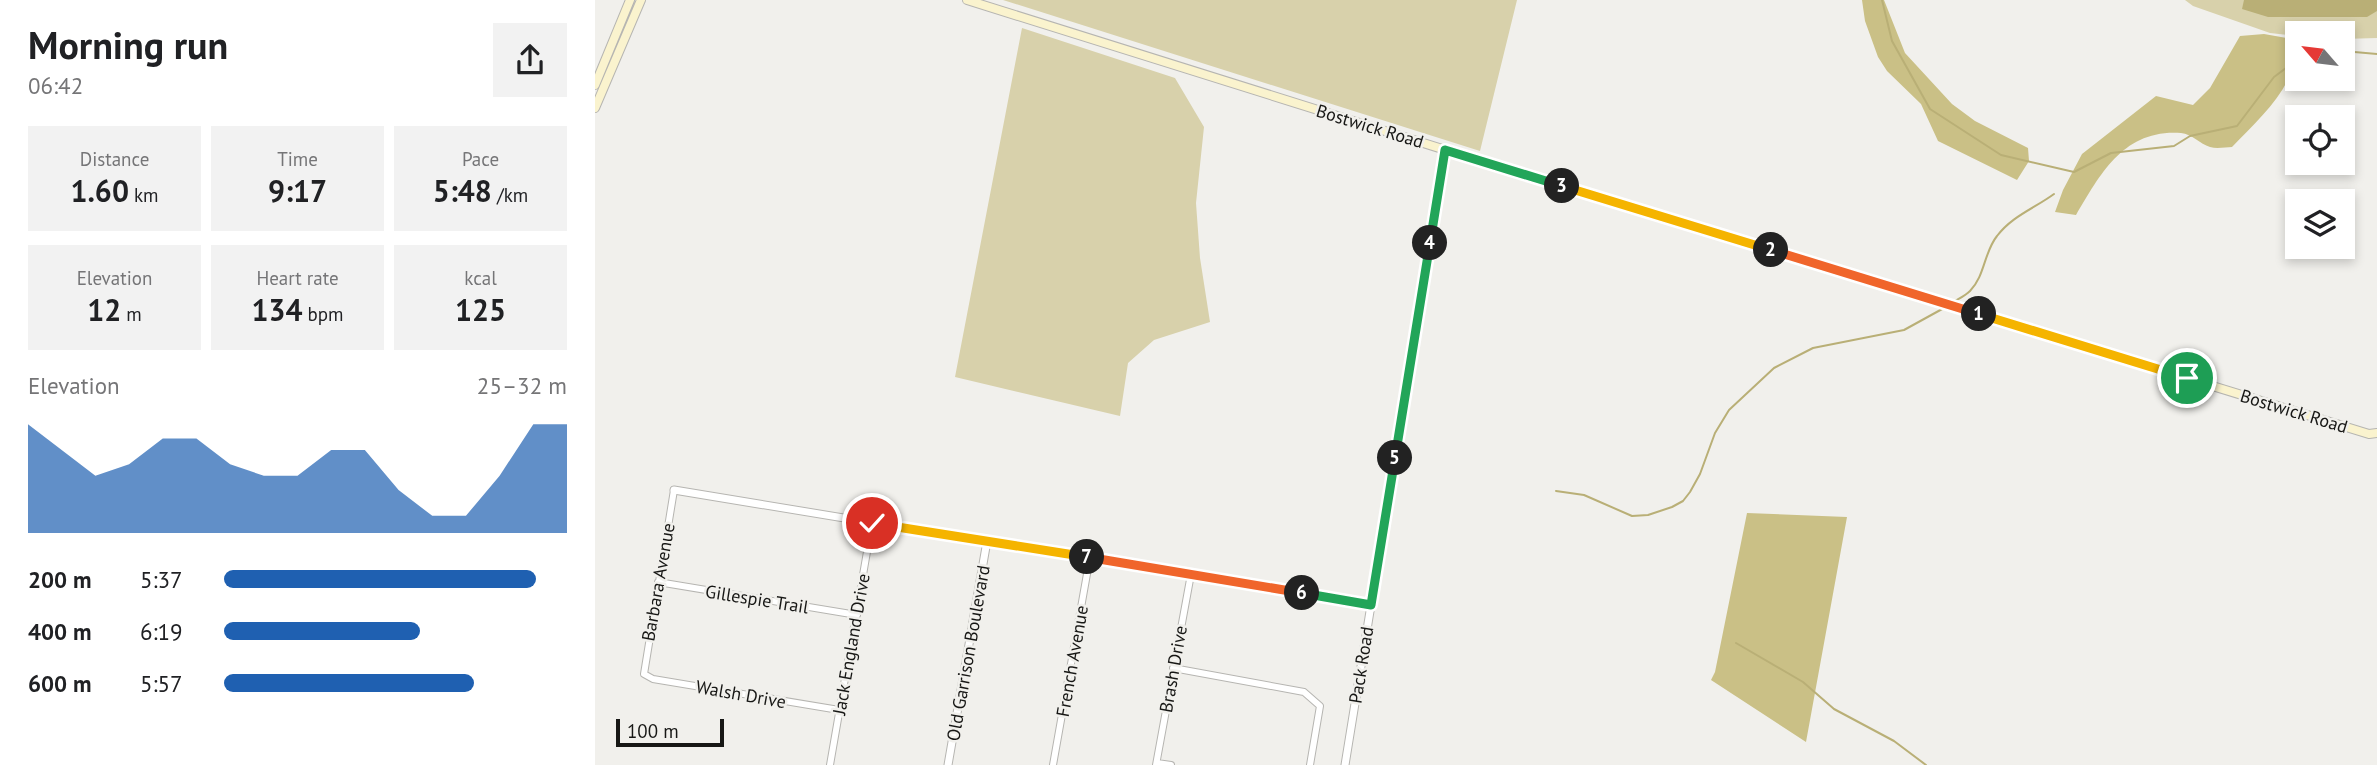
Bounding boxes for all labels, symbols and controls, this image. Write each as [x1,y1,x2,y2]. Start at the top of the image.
text: Morning run [28,20,228,69]
north arrow [2285,21,2355,91]
map controls [2285,21,2355,259]
button: share [493,23,567,97]
text: 06:42 [28,71,83,100]
street label: Bostwick Road [1314,99,1426,153]
button: locate [2285,105,2355,175]
text: Distance [80,147,149,171]
text: Time [277,147,318,171]
text: Pace [462,147,499,171]
pin: 3 [1545,168,1579,204]
text: 1.60 [70,171,129,210]
text: 9:17 [268,171,327,210]
text: 5:48 [433,171,492,210]
text: 3 [1556,173,1567,197]
text: km [129,183,159,207]
text: /km [492,183,528,207]
button: layers [2285,189,2355,259]
pin: 4 [1413,226,1447,260]
text: 4 [1424,230,1435,254]
pin: 2 [1753,232,1789,268]
text: 2 [1765,237,1776,261]
text: Elevation [77,266,152,290]
text: Heart rate [256,266,339,290]
text: kcal [464,266,497,290]
text: 12 [87,290,121,329]
text: 134 [251,290,302,329]
text: 125 [455,290,506,329]
pin: 1 [1961,296,1997,332]
text: 1 [1973,301,1984,325]
text: m [121,302,142,326]
text: bpm [302,302,344,326]
pin [2157,348,2217,408]
icon: arrive [2168,359,2206,397]
text: Elevation [28,371,120,400]
text: 25–32 m [477,371,567,400]
street label: Bostwick Road [2238,384,2350,438]
pin: 5 [1377,440,1413,476]
text: 5 [1389,445,1400,469]
pin [842,493,902,553]
icon: check [853,504,891,542]
street label: Barbara Avenue [636,521,680,643]
pin: 7 [1070,540,1105,574]
text: 7 [1081,544,1092,568]
street label: Old Garrison Boulevard [941,563,995,743]
text: 200 m [28,565,91,594]
text: 5:37 [140,565,183,594]
street label: Jack England Drive [827,571,875,717]
pin: 6 [1285,576,1319,610]
street label: Gillespie Trail [704,579,811,619]
text: 6 [1296,580,1307,604]
street label: French Avenue [1051,603,1093,719]
text: 400 m [28,617,91,646]
text: 6:19 [140,617,183,646]
street label: Brash Drive [1154,624,1192,714]
street label: Pack Road [1344,625,1378,705]
text: 600 m [28,669,91,698]
text: 5:57 [140,669,183,698]
street label: Walsh Drive [694,675,788,713]
scale bar [616,716,725,748]
text: 100 m [627,719,679,743]

